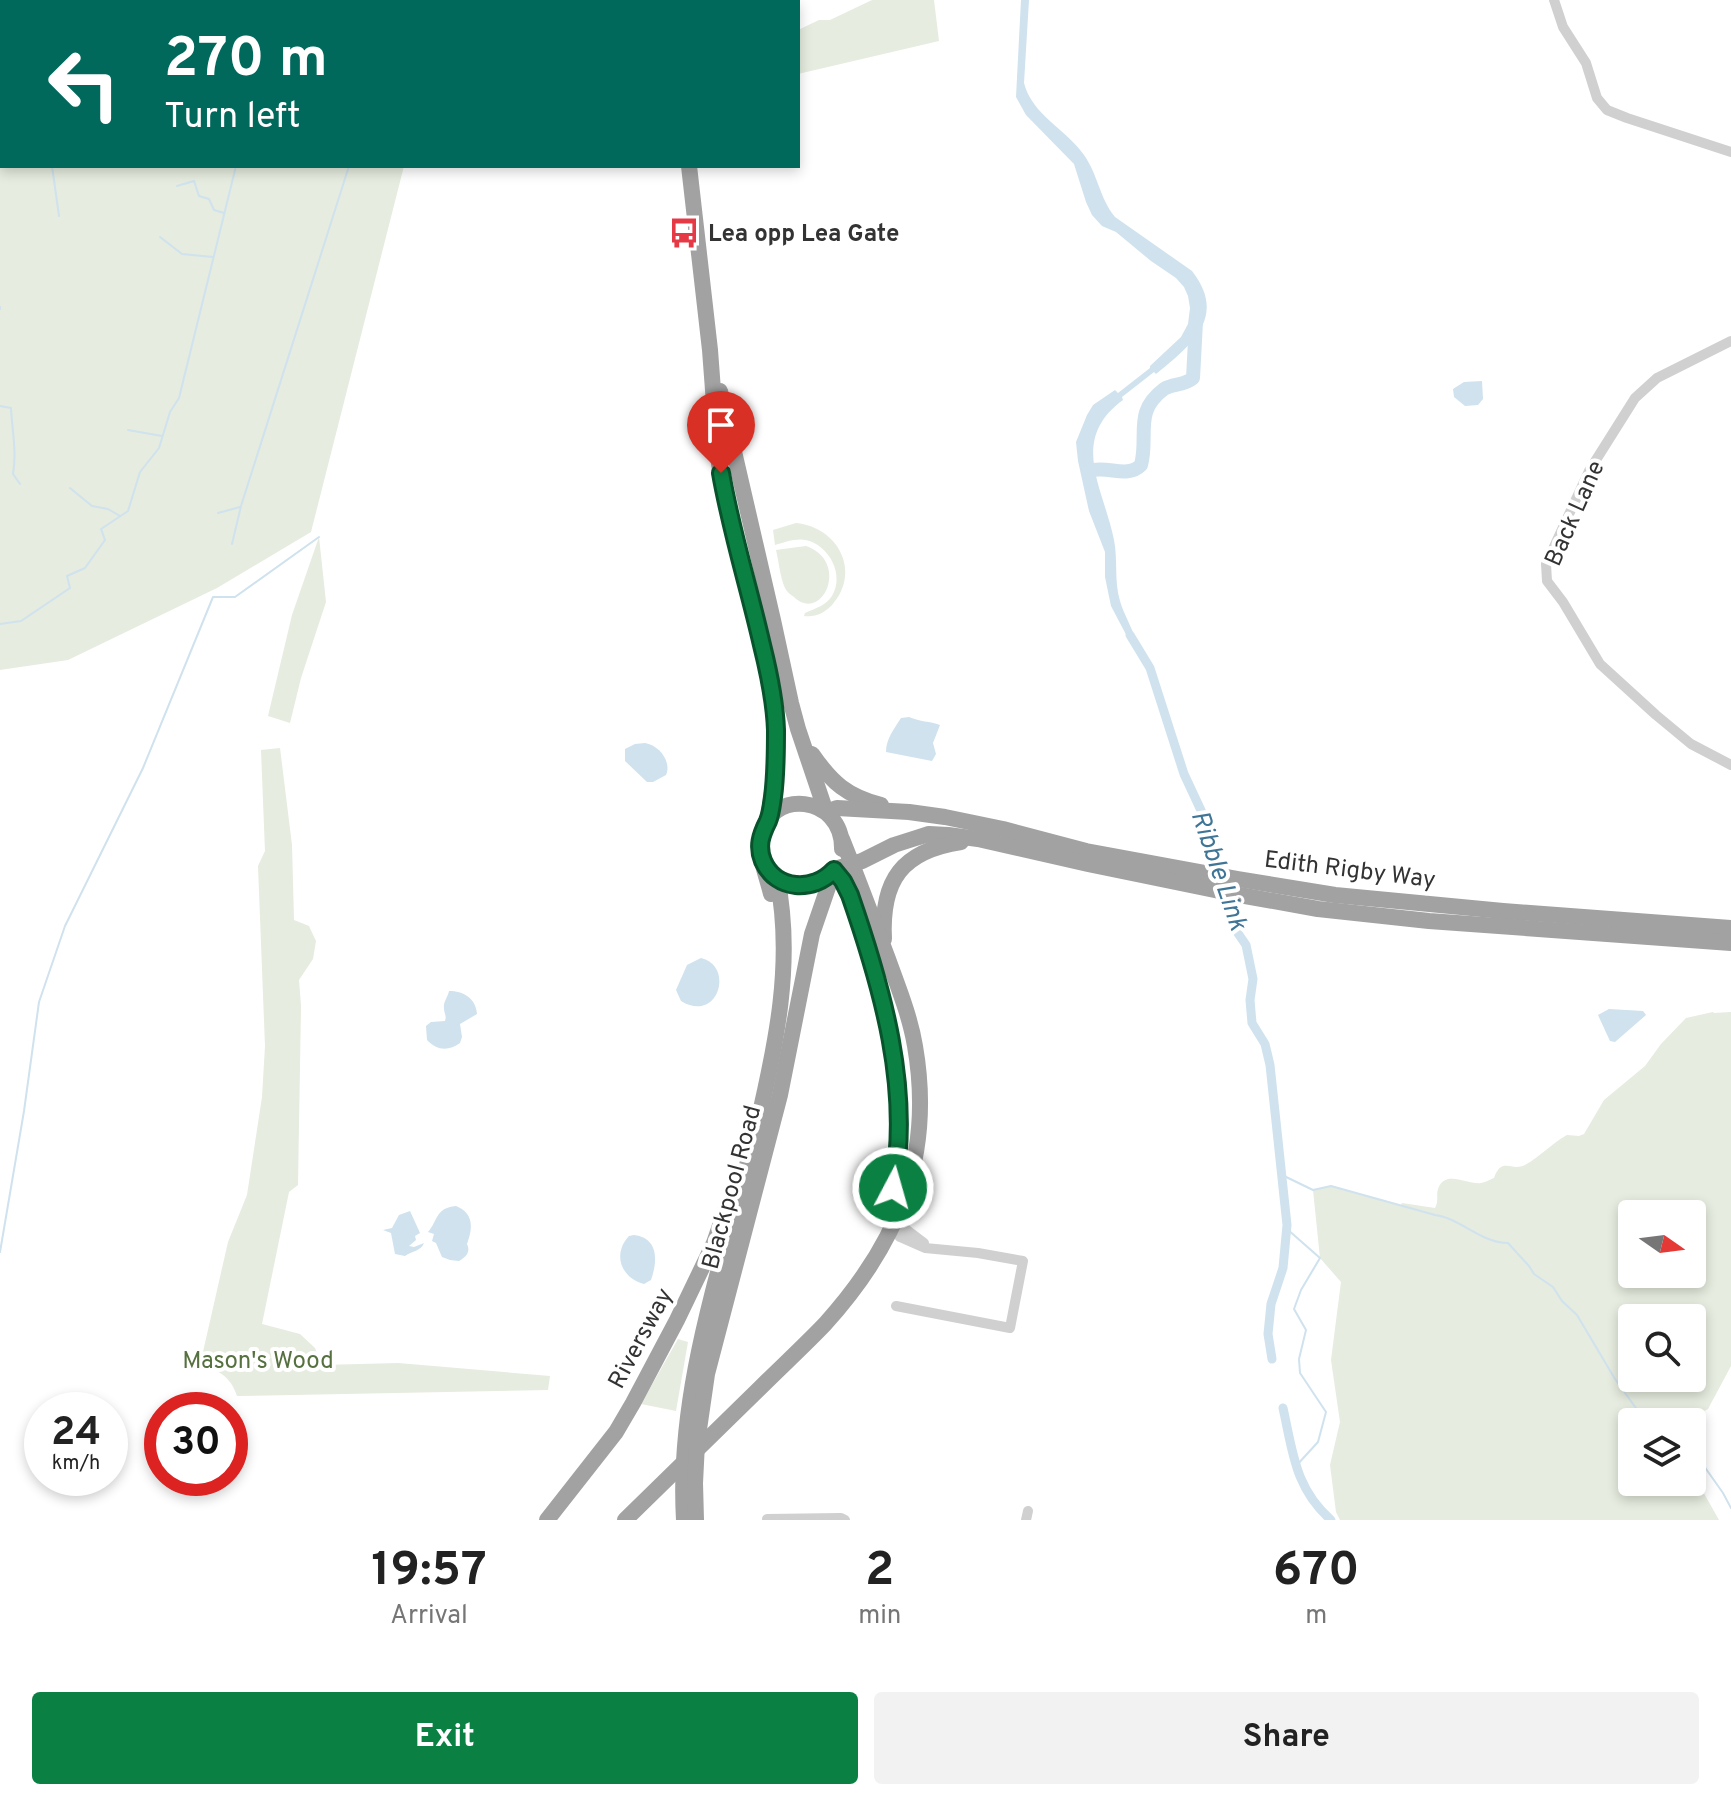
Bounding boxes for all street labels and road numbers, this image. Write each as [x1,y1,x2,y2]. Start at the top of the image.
street label: Back Lane [1539,456,1612,571]
street label: Edith Rigby Way [1262,846,1437,896]
street label: Blackpool Road [697,1102,769,1273]
street label: Riversway [603,1283,681,1394]

